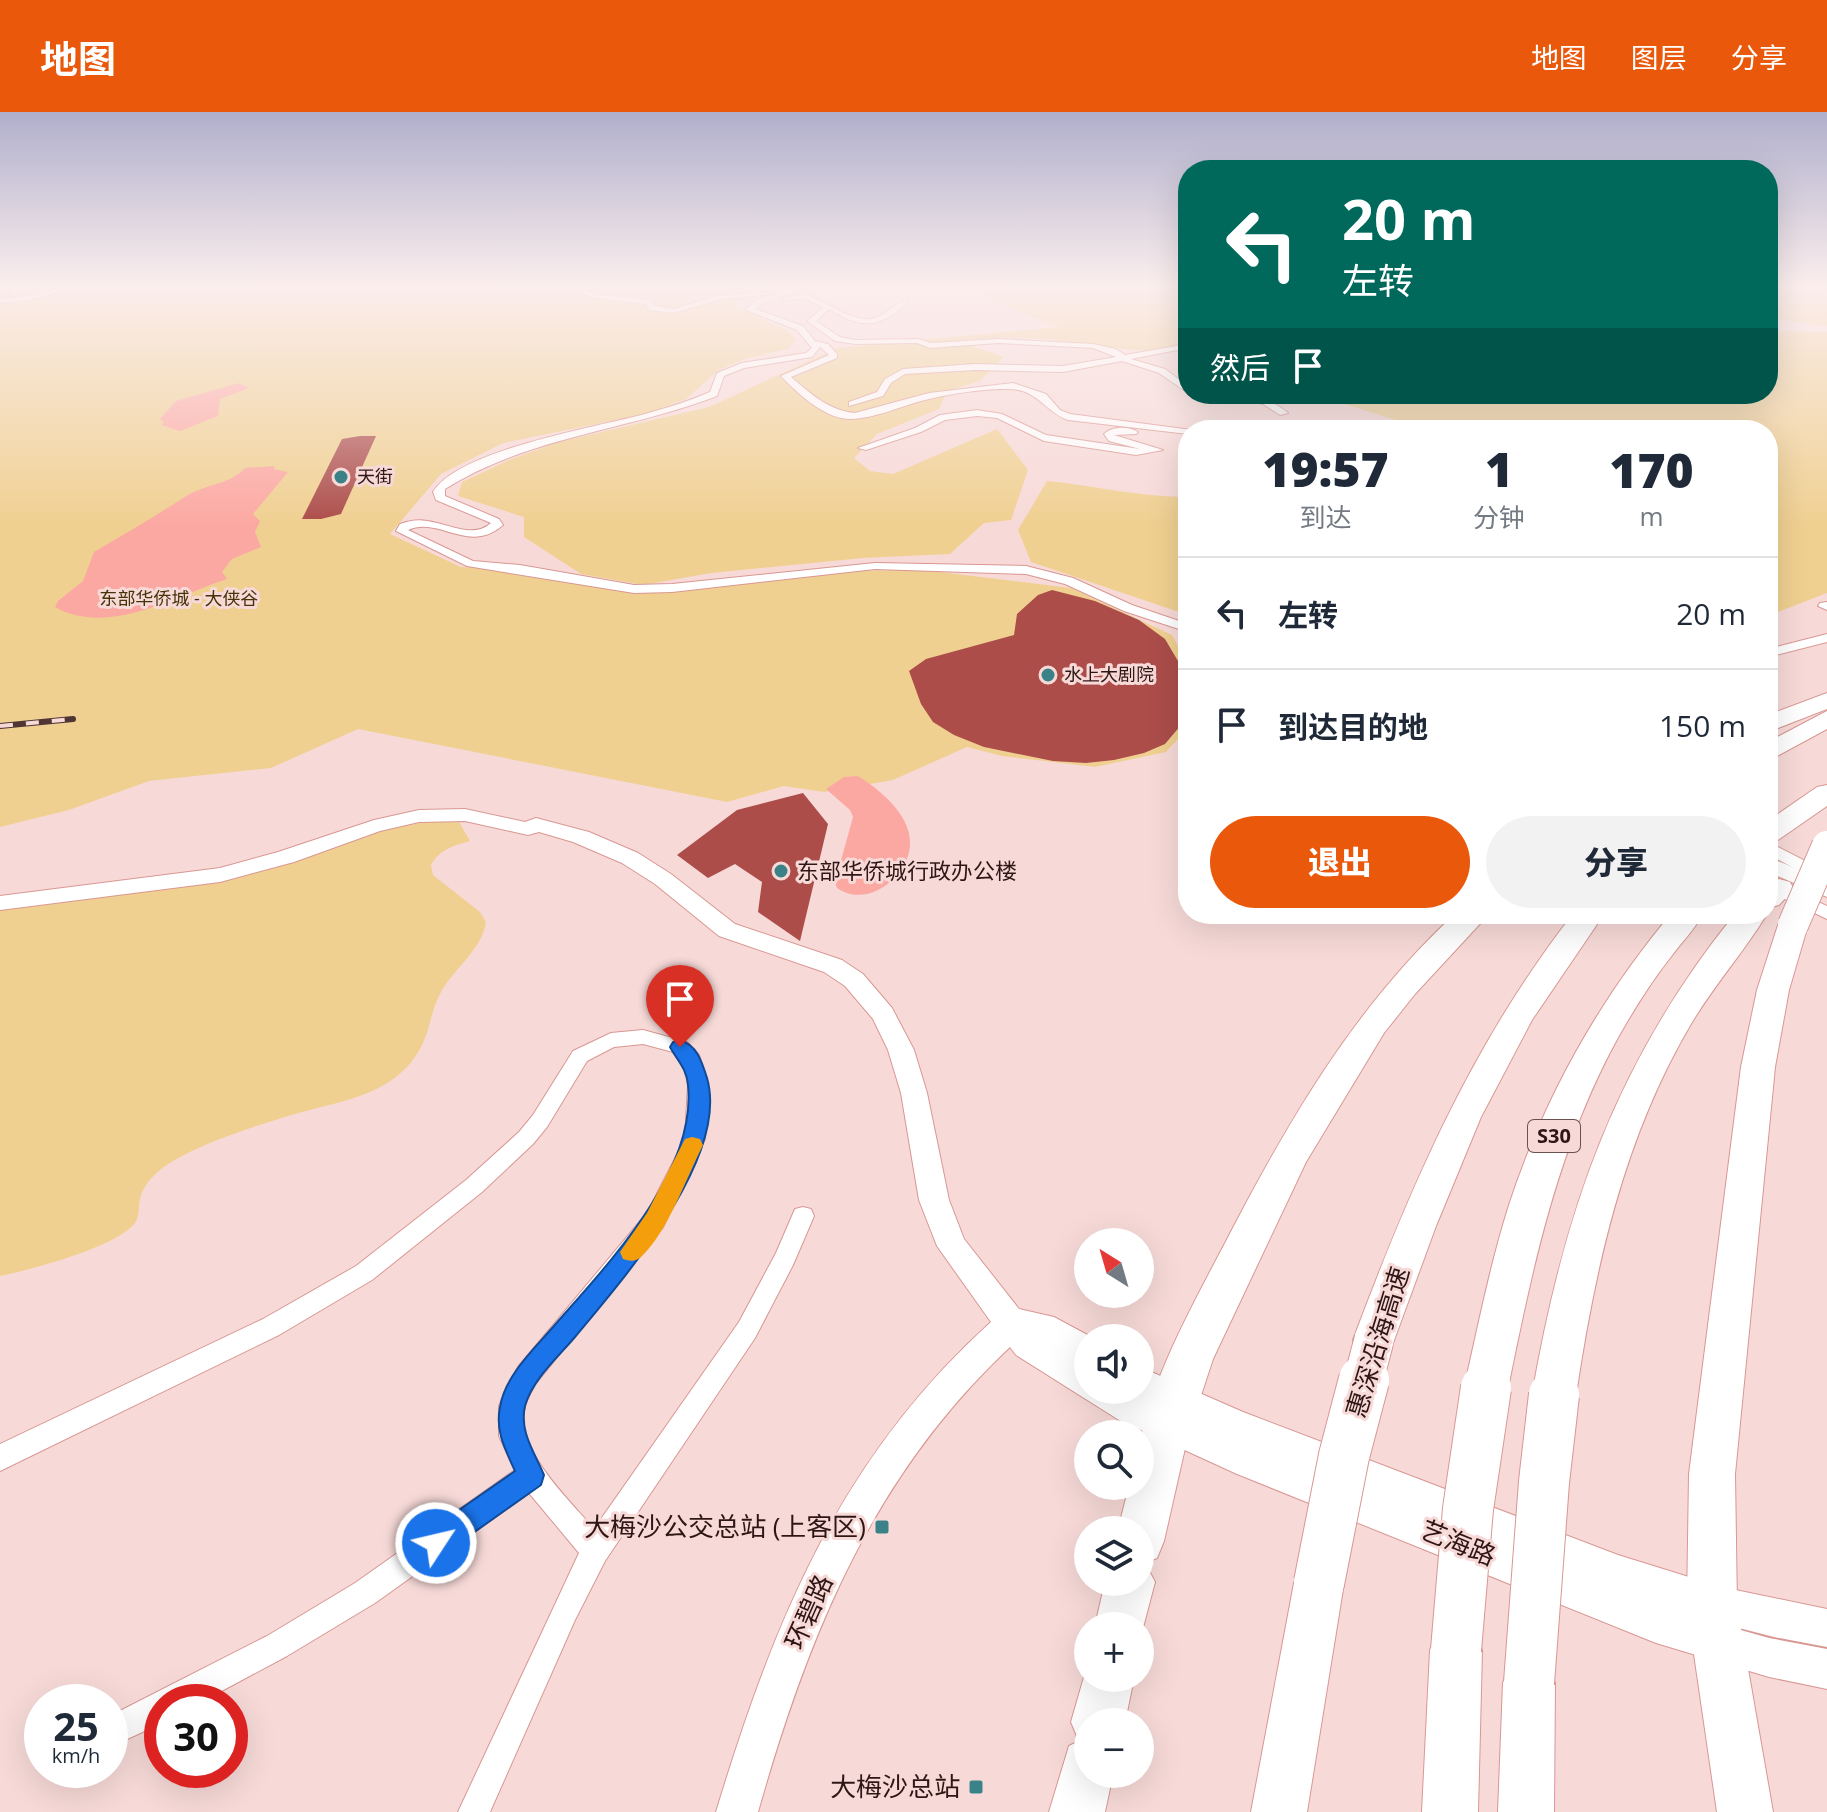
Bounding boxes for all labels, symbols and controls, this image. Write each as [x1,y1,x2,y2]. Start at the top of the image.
text: 地图 [40,32,116,84]
text: 地图 [1531,38,1587,76]
text: 图层 [1631,38,1687,76]
text: 分享 [1731,38,1787,76]
text: 20 m [1342,180,1476,256]
icon: left [1210,192,1314,296]
text: 左转 [1342,256,1414,305]
icon: arrive [1286,344,1330,388]
text: 然后 [1210,347,1270,388]
text: 19:57 [1262,436,1389,501]
text: 1 [1485,436,1513,501]
text: 170 [1609,437,1694,502]
place label: 天街 [357,464,393,488]
marker: 天街 [332,468,350,486]
text: m [1639,498,1664,534]
text: 到达 [1299,499,1351,535]
text: 分钟 [1473,499,1525,535]
park label: 东部华侨城 - 大侠谷 [99,586,259,610]
icon: left [1210,591,1254,635]
text: 20 m [1676,593,1746,634]
text: 左转 [1278,594,1338,635]
place label: 水上大剧院 [1064,662,1154,686]
marker: 水上大剧院 [1039,666,1057,684]
icon: arrive [1210,703,1254,747]
text: 150 m [1659,705,1746,746]
text: 到达目的地 [1278,706,1428,747]
button: 退出 [1210,816,1470,908]
button: 分享 [1486,816,1746,908]
place label: 东部华侨城行政办公楼 [797,855,1017,885]
marker: 东部华侨城行政办公楼 [772,862,790,880]
pin [646,965,714,1047]
icon: arrive [658,977,702,1021]
road number: S30 [1528,1120,1580,1152]
north arrow [1074,1228,1154,1308]
map controls [1074,1228,1154,1788]
street label: 惠深沿海高速 [1337,1262,1417,1422]
button: sound [1074,1324,1154,1404]
button: search [1074,1420,1154,1500]
position arrow [394,1501,478,1585]
place label: 大梅沙公交总站 (上客区) [584,1508,866,1544]
street label: 艺海路 [1415,1511,1501,1573]
button: layers [1074,1516,1154,1596]
marker: 大梅沙公交总站 (上客区) [873,1518,891,1536]
street label: 环碧路 [776,1569,840,1655]
button: + [1074,1612,1154,1692]
speed limit sign: 30 [144,1684,248,1788]
text: 25 [53,1698,99,1753]
button: − [1074,1708,1154,1788]
text: km/h [52,1742,100,1769]
place label: 大梅沙总站 [830,1768,960,1804]
marker: 大梅沙总站 [967,1778,985,1796]

